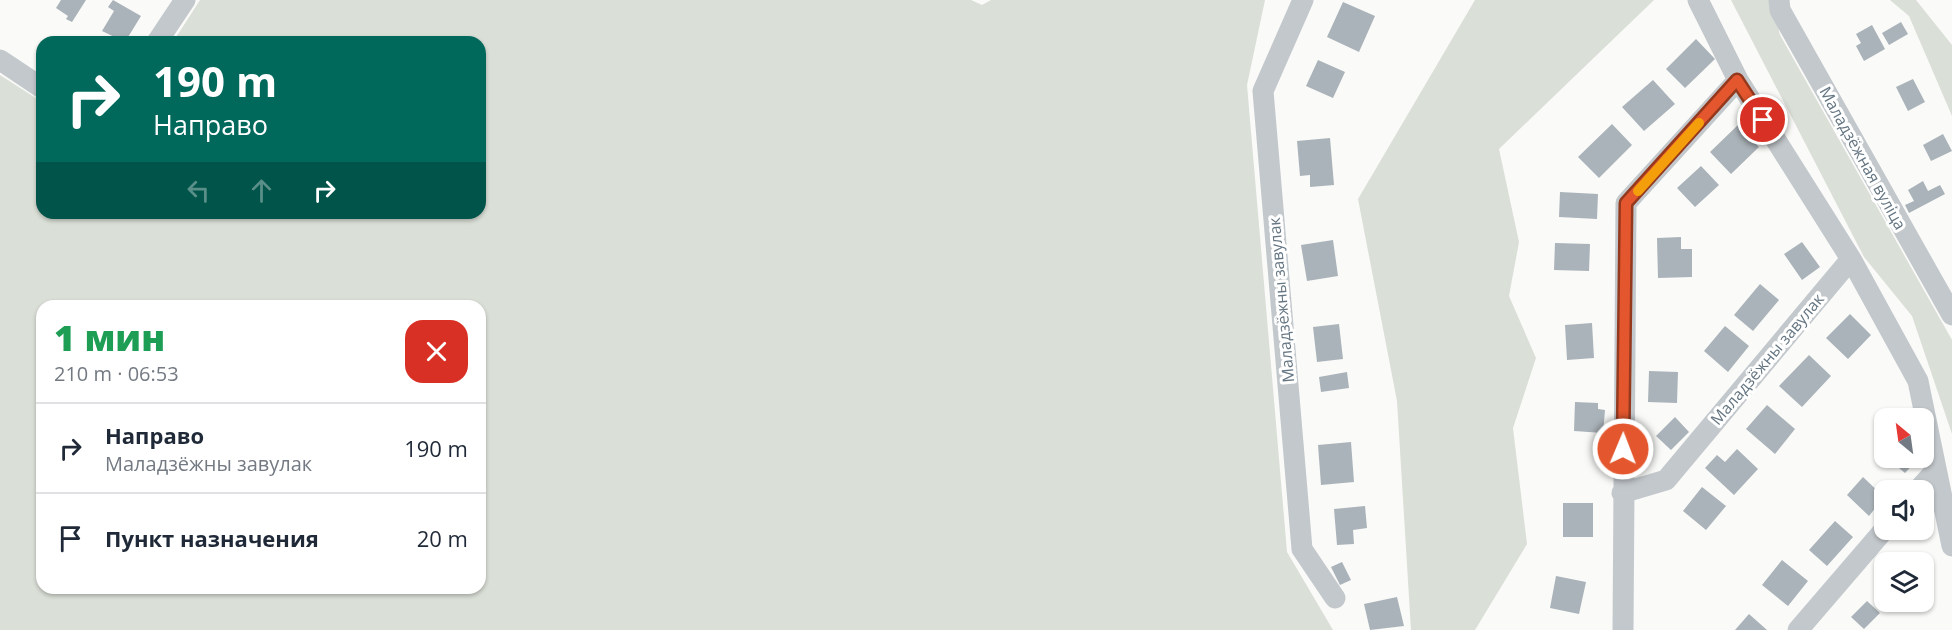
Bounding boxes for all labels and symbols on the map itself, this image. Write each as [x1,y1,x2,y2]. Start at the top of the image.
street label: Маладзёжная вуліца [1815,83,1911,233]
pin [1737,94,1788,145]
street label: Маладзёжны завулак [1263,216,1299,384]
street label: Маладзёжны завулак [1705,288,1829,430]
north arrow [1874,408,1934,468]
position arrow [1591,417,1655,481]

